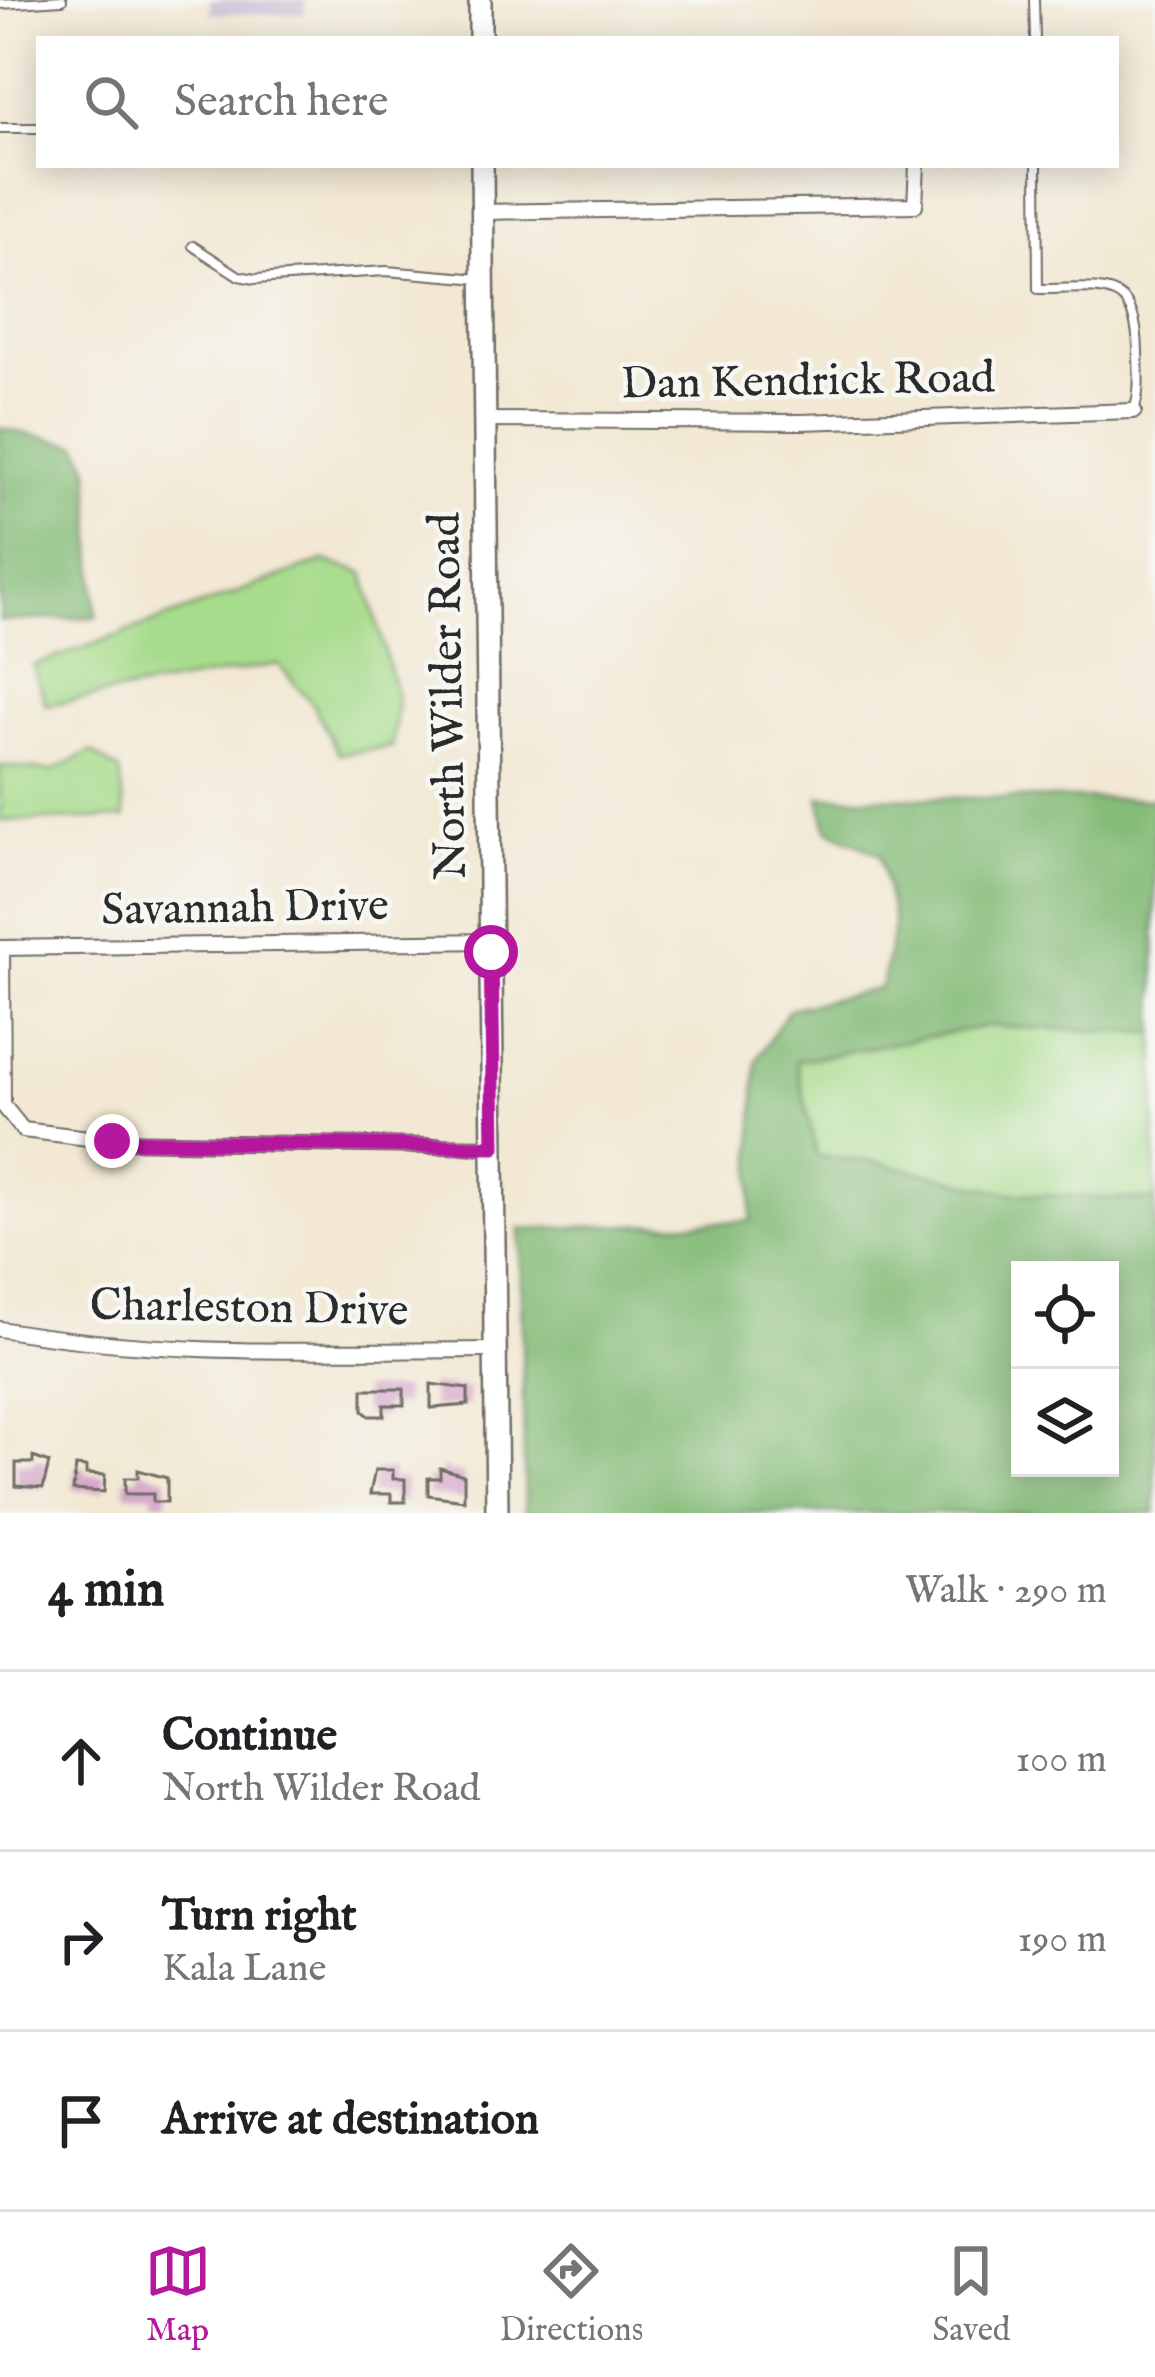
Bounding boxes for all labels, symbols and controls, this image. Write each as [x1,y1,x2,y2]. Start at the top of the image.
search box [36,36,1119,168]
icon: search [78,69,144,135]
text: Search here [174,74,388,131]
street label: Dan Kendrick Road [621,350,996,414]
street label: North Wilder Road [417,511,481,880]
street label: Savannah Drive [101,878,389,940]
route start [464,925,518,979]
route end [85,1114,139,1168]
map controls [1011,1261,1119,1477]
button: locate [1011,1261,1119,1369]
street label: Charleston Drive [89,1278,409,1340]
button: layers [1011,1369,1119,1477]
text: 4 min [48,1559,164,1624]
text: Walk · 290 m [905,1567,1107,1616]
text: Continue [162,1708,337,1765]
icon: ahead [48,1728,114,1794]
text: 100 m [1016,1736,1107,1785]
text: North Wilder Road [162,1765,480,1814]
text: Turn right [162,1888,357,1945]
icon: right [48,1908,114,1974]
text: 190 m [1018,1916,1107,1965]
text: Kala Lane [162,1945,326,1994]
icon: arrive [48,2088,114,2154]
text: Arrive at destination [162,2092,539,2149]
tab: Map [145,2238,211,2352]
tab: Directions [500,2238,643,2352]
tab: Saved [932,2238,1010,2352]

